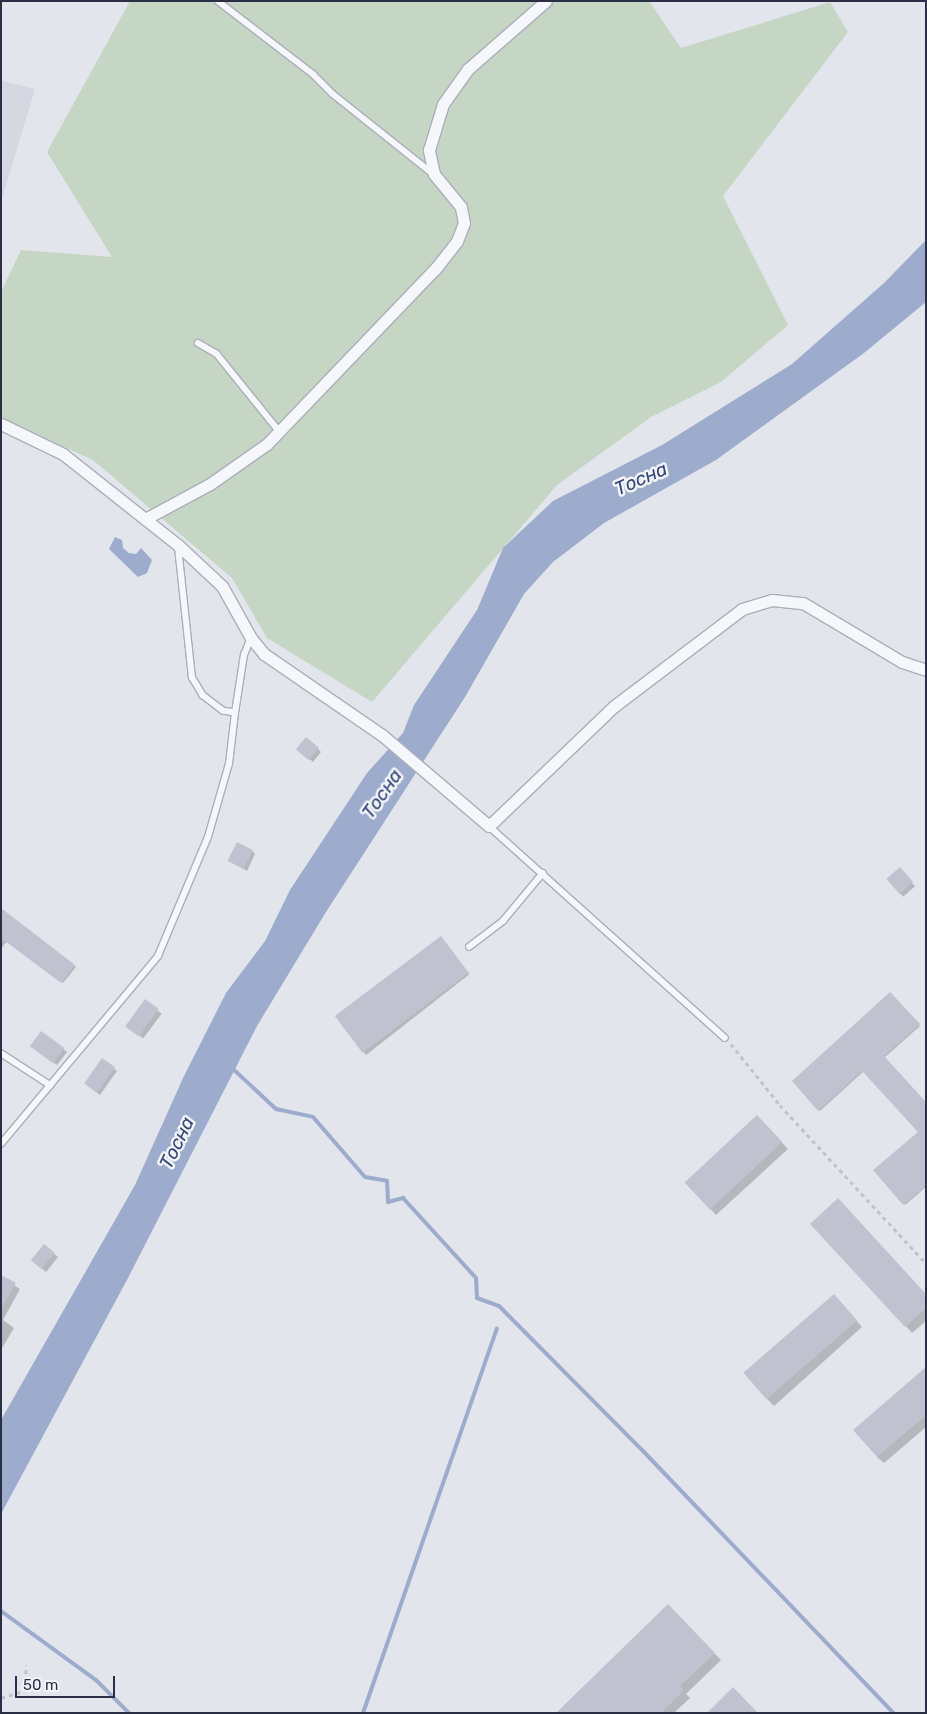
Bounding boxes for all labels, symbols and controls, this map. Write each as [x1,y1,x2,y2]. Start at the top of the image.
water label: Тосна [611,457,671,501]
water label: Тосна [357,765,407,823]
water label: Тосна [155,1113,199,1173]
scale bar [18,1666,118,1698]
text: 50 m [23,1676,58,1694]

